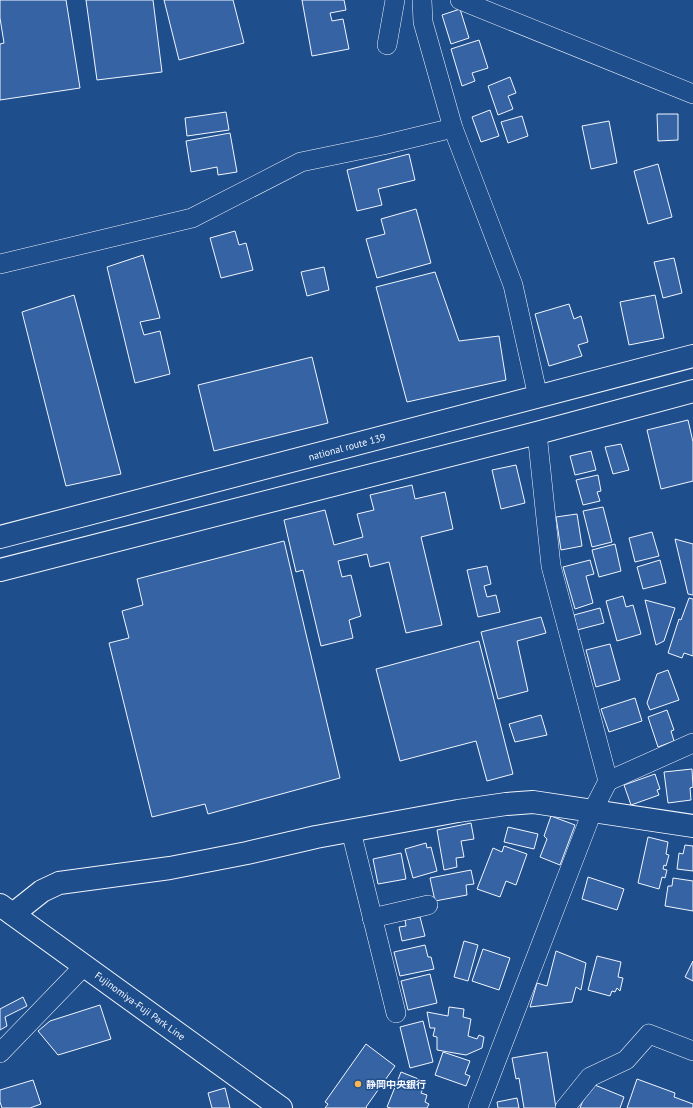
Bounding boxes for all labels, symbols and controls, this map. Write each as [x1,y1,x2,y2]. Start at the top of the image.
street label: national route 139 [307,430,387,464]
street label: Fujinomiya-Fuji Park Line [92,969,188,1043]
place label: 静岡中央銀行 [366,1078,426,1091]
marker: 静岡中央銀行 [353,1079,363,1089]

